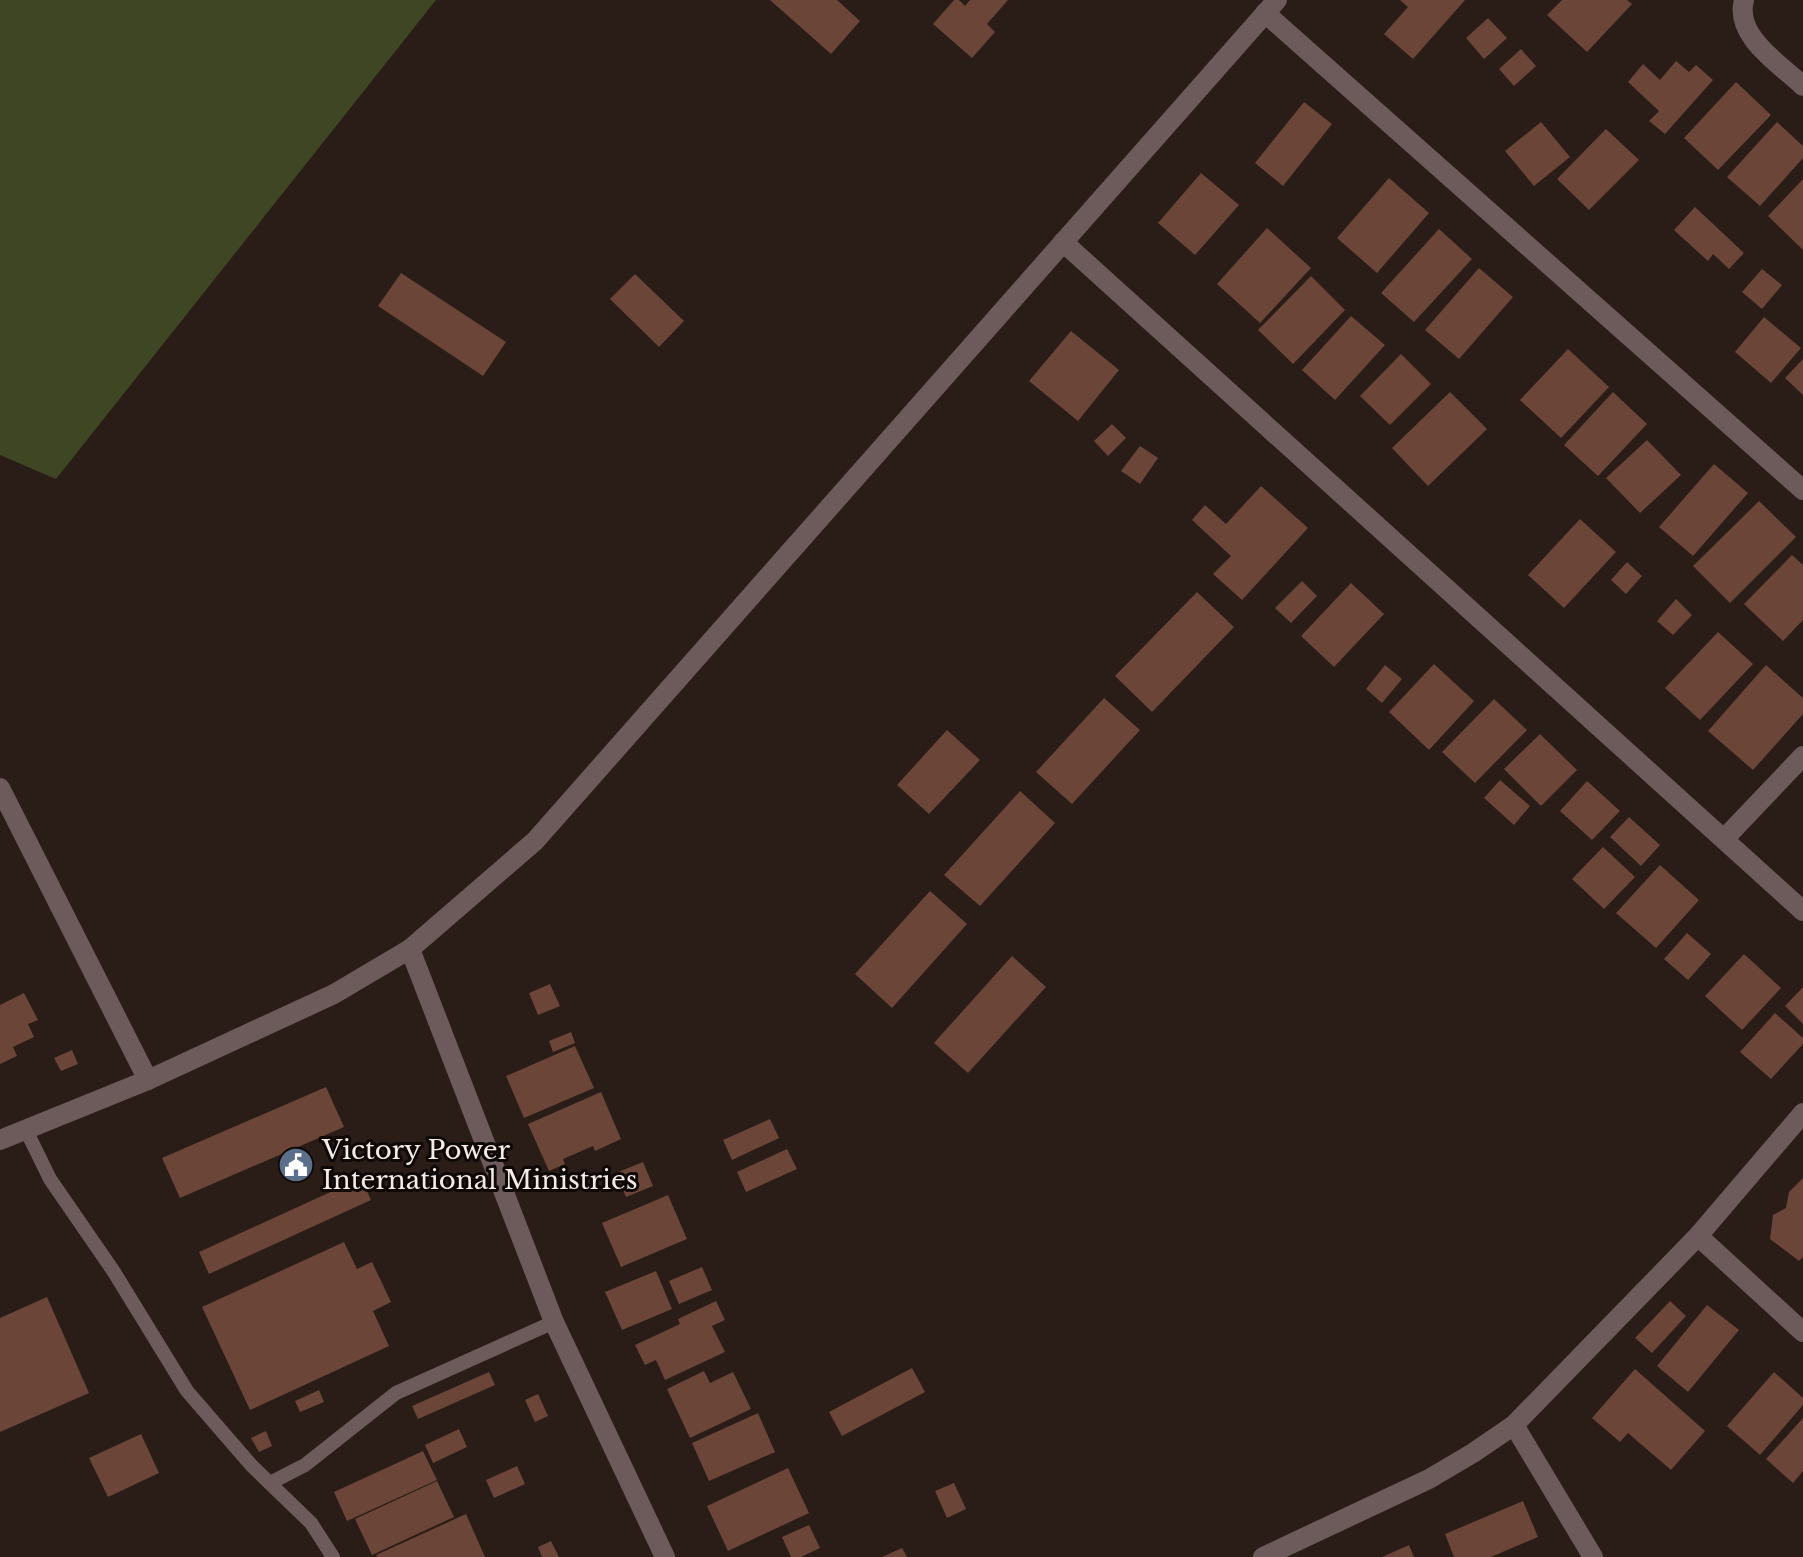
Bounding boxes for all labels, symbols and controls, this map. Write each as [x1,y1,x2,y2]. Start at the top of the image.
place label: Victory Power International Ministries [321,1134,638,1196]
public building icon: Victory Power International Ministries [277,1146,315,1184]

